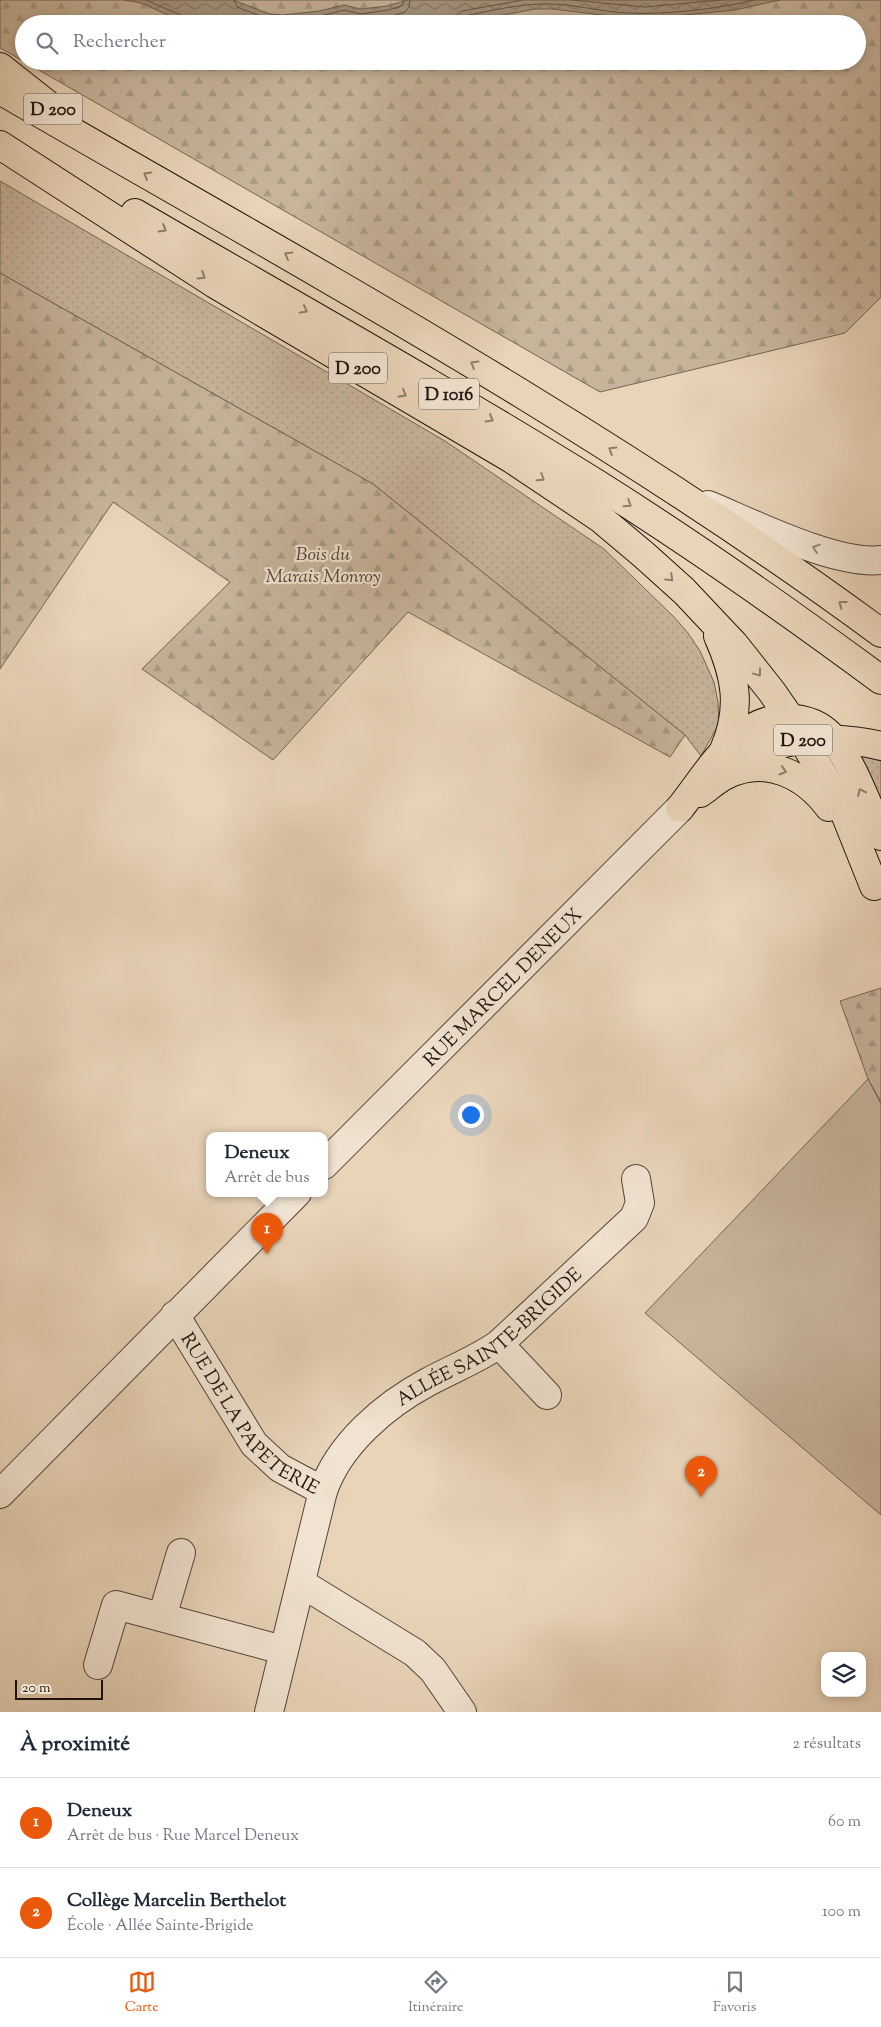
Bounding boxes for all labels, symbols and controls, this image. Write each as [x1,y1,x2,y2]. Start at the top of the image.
search box [15,15,866,70]
icon: search [33,29,61,57]
text: Rechercher [73,29,166,56]
road number: D 200 [24,94,82,125]
one-way arrow [144,171,153,181]
one-way arrow [158,223,167,233]
one-way arrow [285,252,294,262]
one-way arrow [197,270,206,280]
one-way arrow [299,304,308,314]
road number: D 200 [329,352,387,383]
one-way arrow [470,361,479,371]
road number: D 1016 [419,378,479,409]
one-way arrow [397,388,406,398]
one-way arrow [484,412,493,422]
one-way arrow [608,446,617,456]
one-way arrow [536,472,545,482]
one-way arrow [622,498,632,507]
park label: Bois du Marais Monroy [265,542,381,591]
one-way arrow [813,544,821,554]
one-way arrow [664,572,673,581]
one-way arrow [838,601,848,610]
one-way arrow [752,668,761,677]
road number: D 200 [774,724,832,756]
one-way arrow [778,766,787,776]
one-way arrow [857,788,867,797]
street label: RUE MARCEL DENEUX [418,903,589,1074]
your location [458,1102,484,1128]
popup [206,1132,328,1197]
text: Deneux [225,1140,290,1167]
text: Arrêt de bus [225,1167,309,1190]
pin: 1 [251,1213,283,1254]
street label: ALLÉE SAINTE-BRIGIDE [391,1262,589,1414]
street label: RUE DE LA PAPETERIE [173,1328,324,1503]
pin: 2 [685,1456,717,1497]
map controls [821,1652,866,1697]
button: layers [821,1652,866,1697]
scale bar [15,1677,102,1700]
text: 20 m [22,1679,51,1699]
text: À proximité [20,1730,130,1760]
text: 2 résultats [792,1733,861,1756]
text: Deneux [67,1798,132,1825]
text: 1 [33,1811,39,1834]
text: 60 m [828,1811,861,1834]
text: Arrêt de bus · Rue Marcel Deneux [67,1825,299,1848]
text: Collège Marcelin Berthelot [67,1888,286,1915]
text: 2 [32,1901,40,1924]
text: 100 m [822,1901,861,1924]
text: École · Allée Sainte-Brigide [67,1915,254,1938]
tab: Carte [125,1968,159,2018]
tab: Itinéraire [408,1968,464,2018]
tab: Favoris [713,1968,756,2018]

